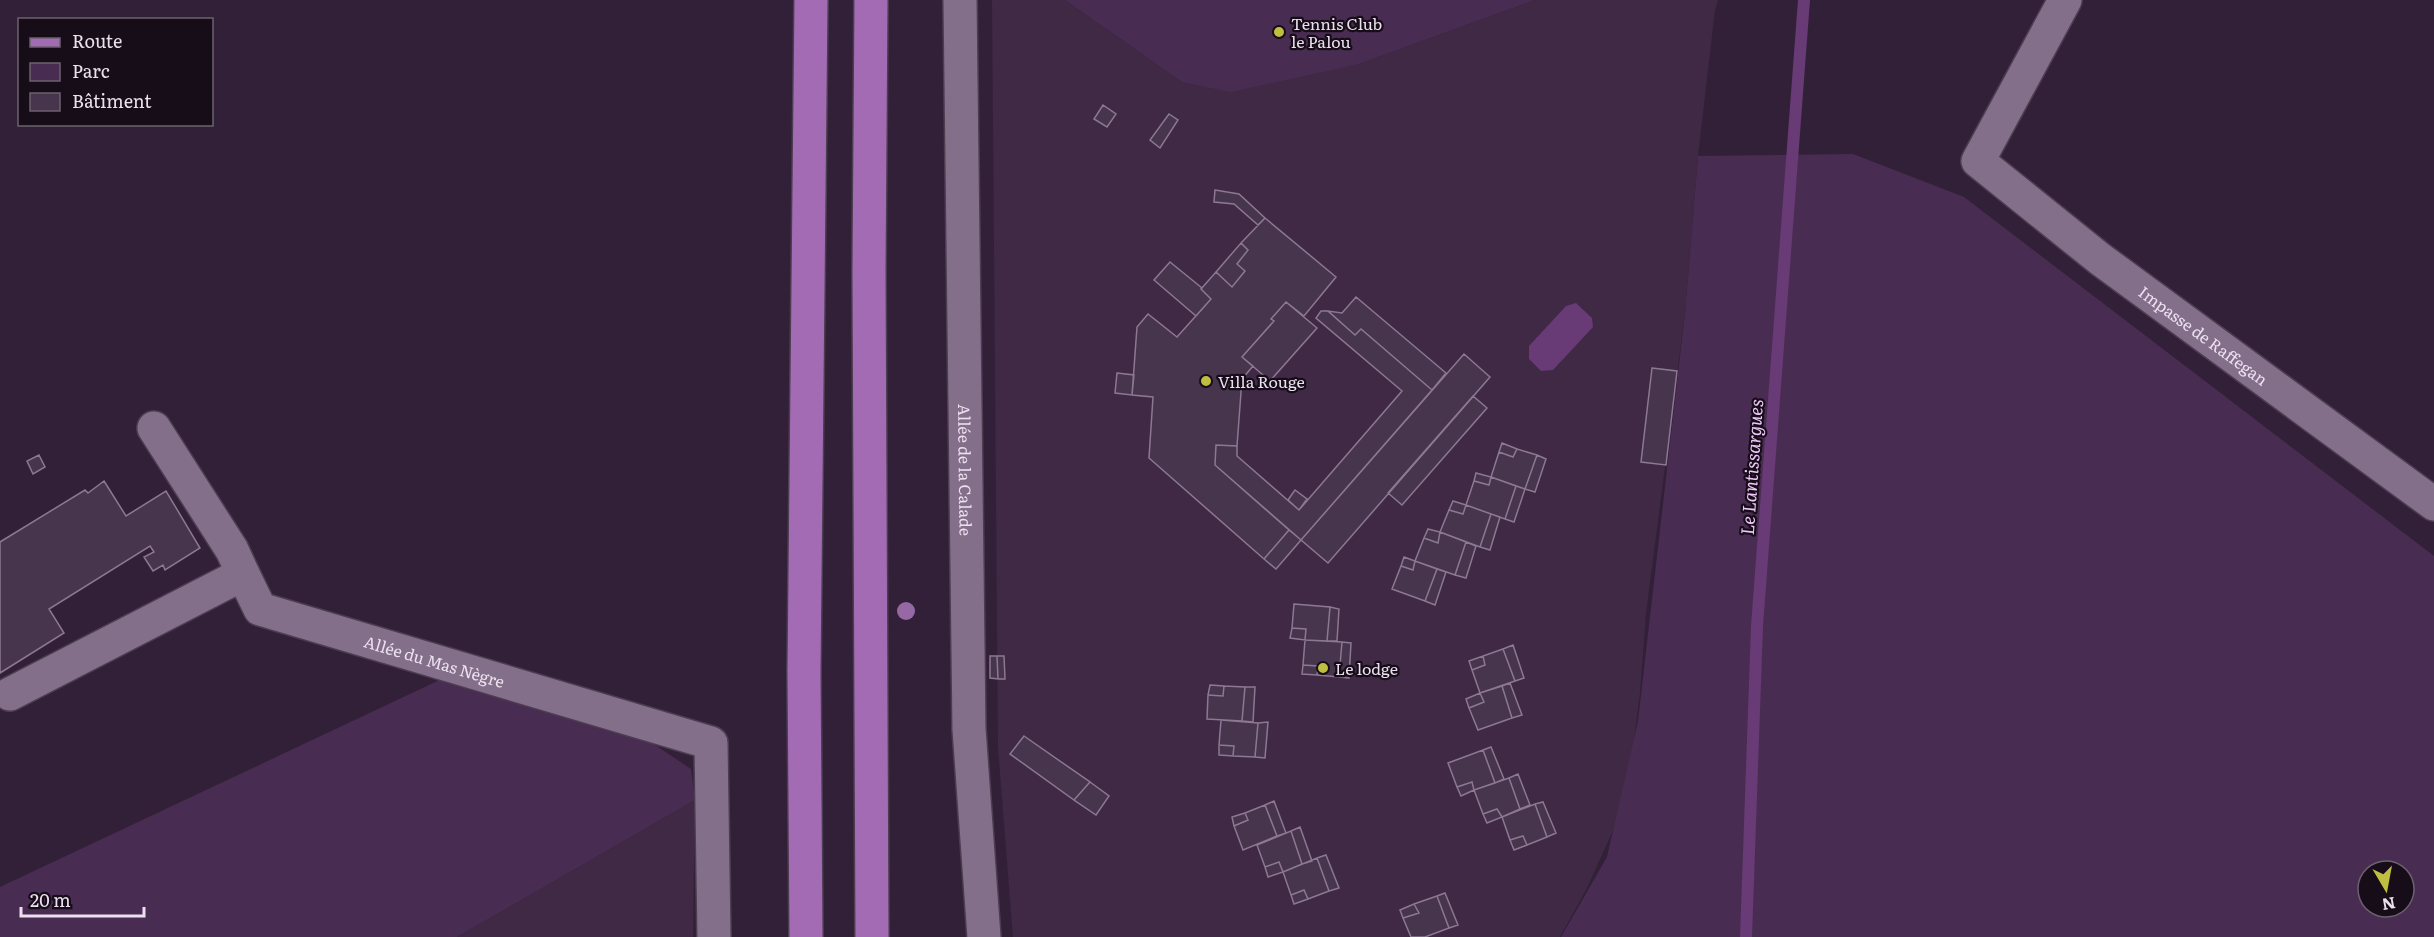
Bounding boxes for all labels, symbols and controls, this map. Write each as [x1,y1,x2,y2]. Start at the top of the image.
place label: Tennis Club le Palou [1291,11,1382,53]
legend [18,18,213,126]
marker: Tennis Club le Palou [1272,25,1286,39]
text: Route [72,27,122,54]
text: Parc [72,57,110,84]
text: Bâtiment [72,87,152,114]
street label: Impasse de Raffegan [2134,280,2273,391]
place label: Villa Rouge [1218,369,1305,393]
marker: Villa Rouge [1199,374,1213,388]
water label: Le Lantissargues [1733,398,1769,536]
street label: Allée de la Calade [953,404,979,536]
street label: Allée du Mas Nègre [361,629,508,693]
place label: Le lodge [1335,656,1398,680]
marker: Le lodge [1316,661,1330,675]
north arrow [2356,859,2416,919]
scale bar [21,880,144,918]
text: 20 m [30,886,71,913]
text: N [2380,892,2397,918]

